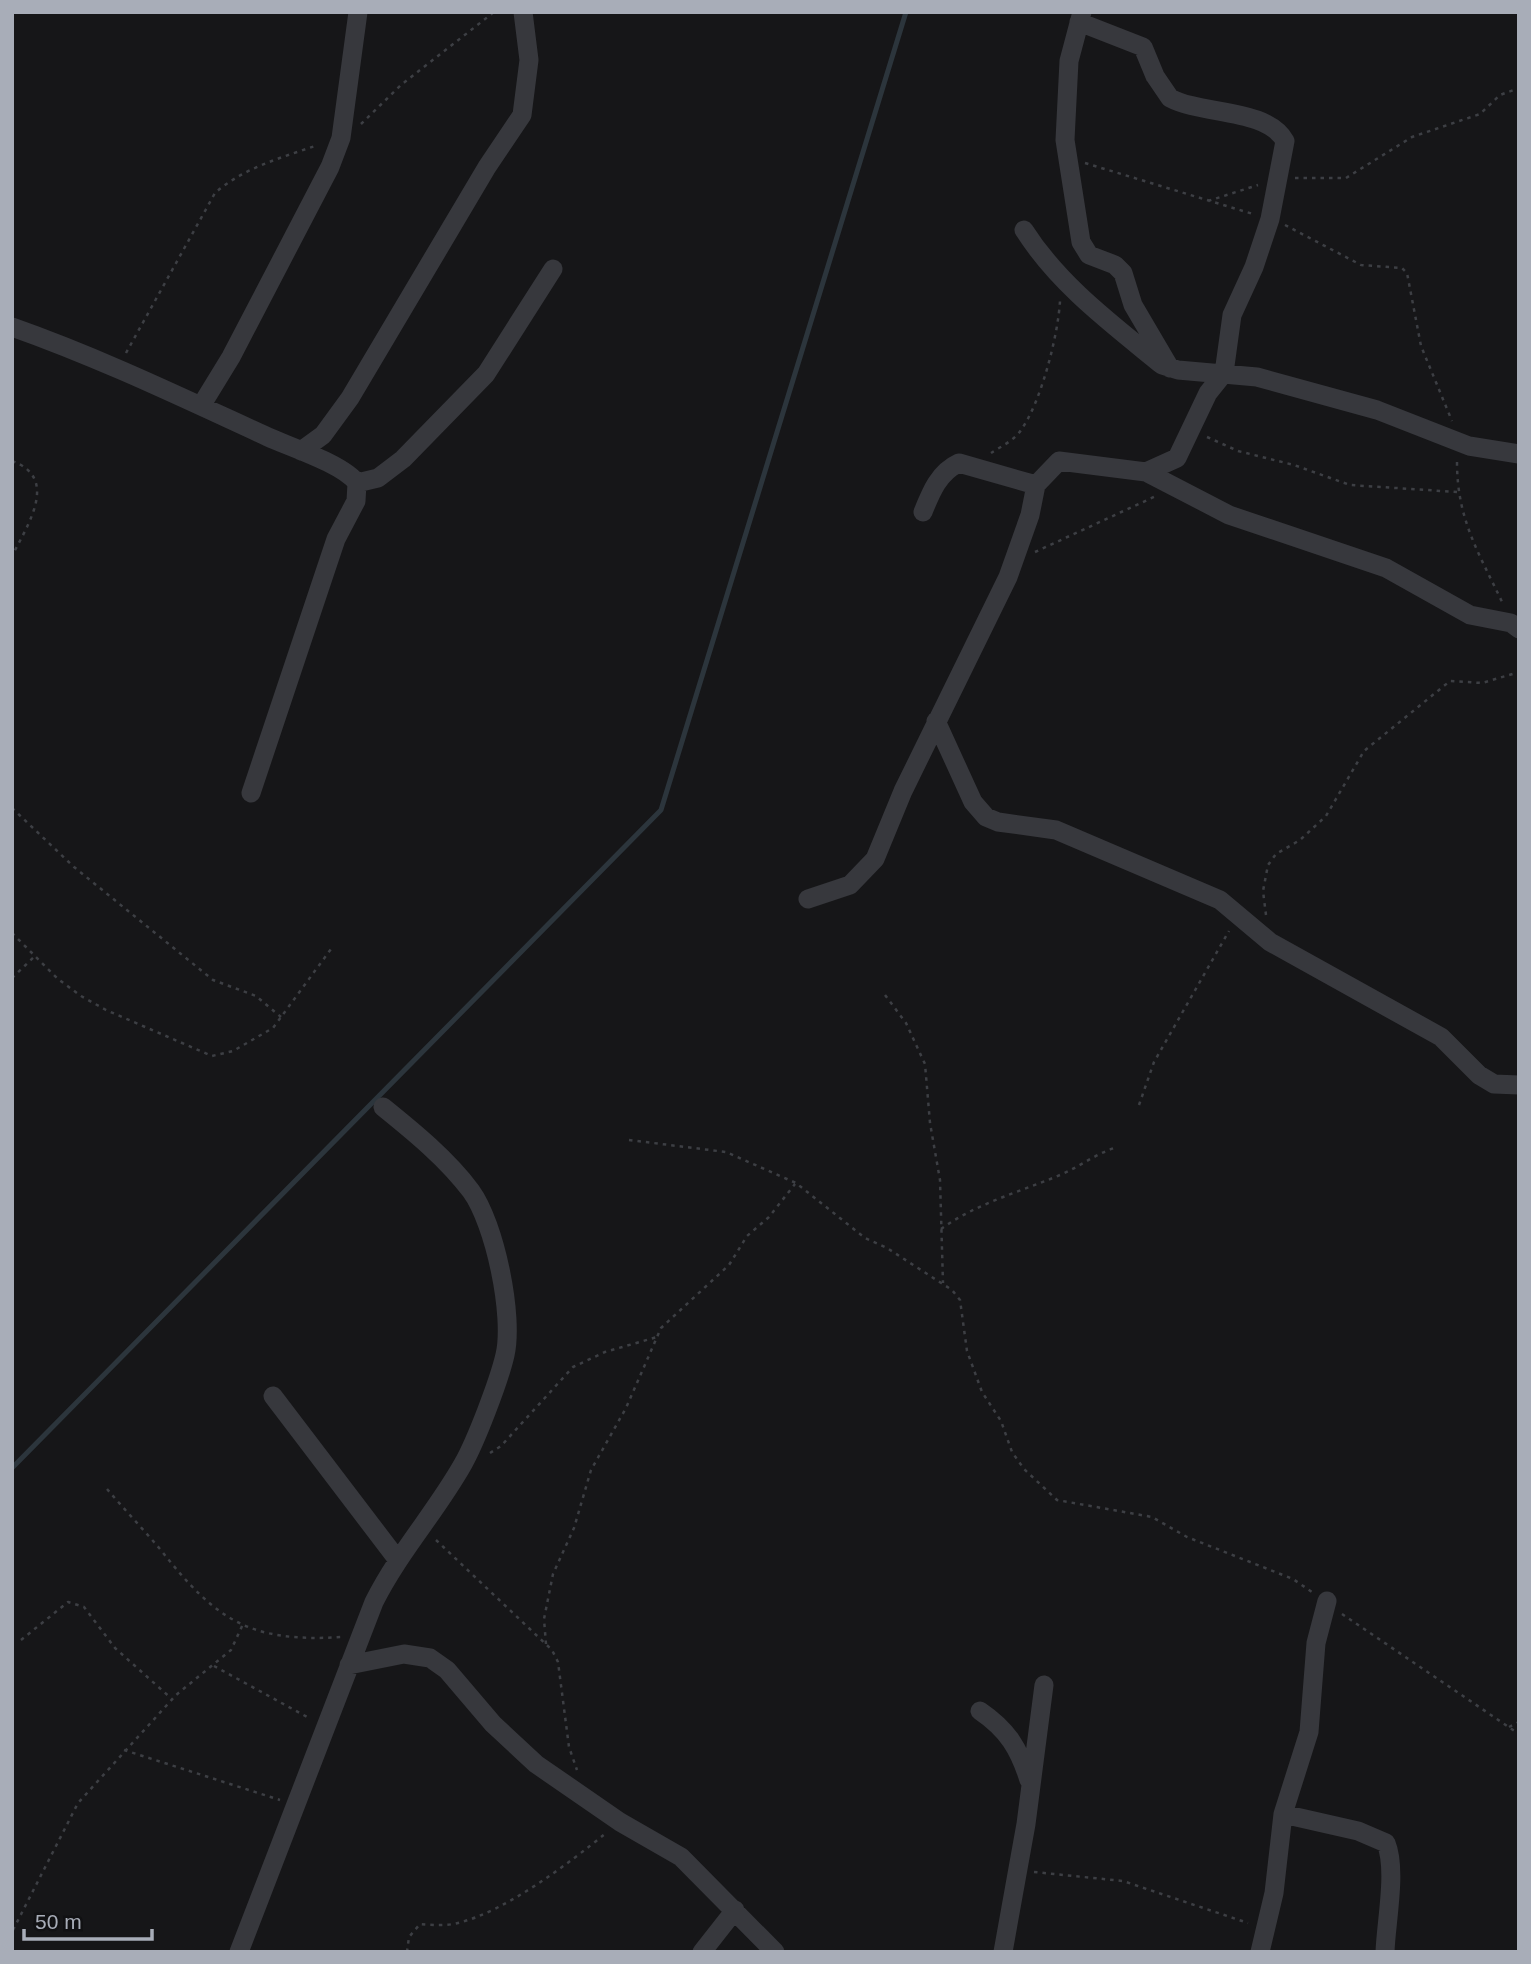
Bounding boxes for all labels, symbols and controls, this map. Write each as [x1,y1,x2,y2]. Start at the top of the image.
scale bar [24,1898,152,1942]
text: 50 m [35,1910,82,1933]

